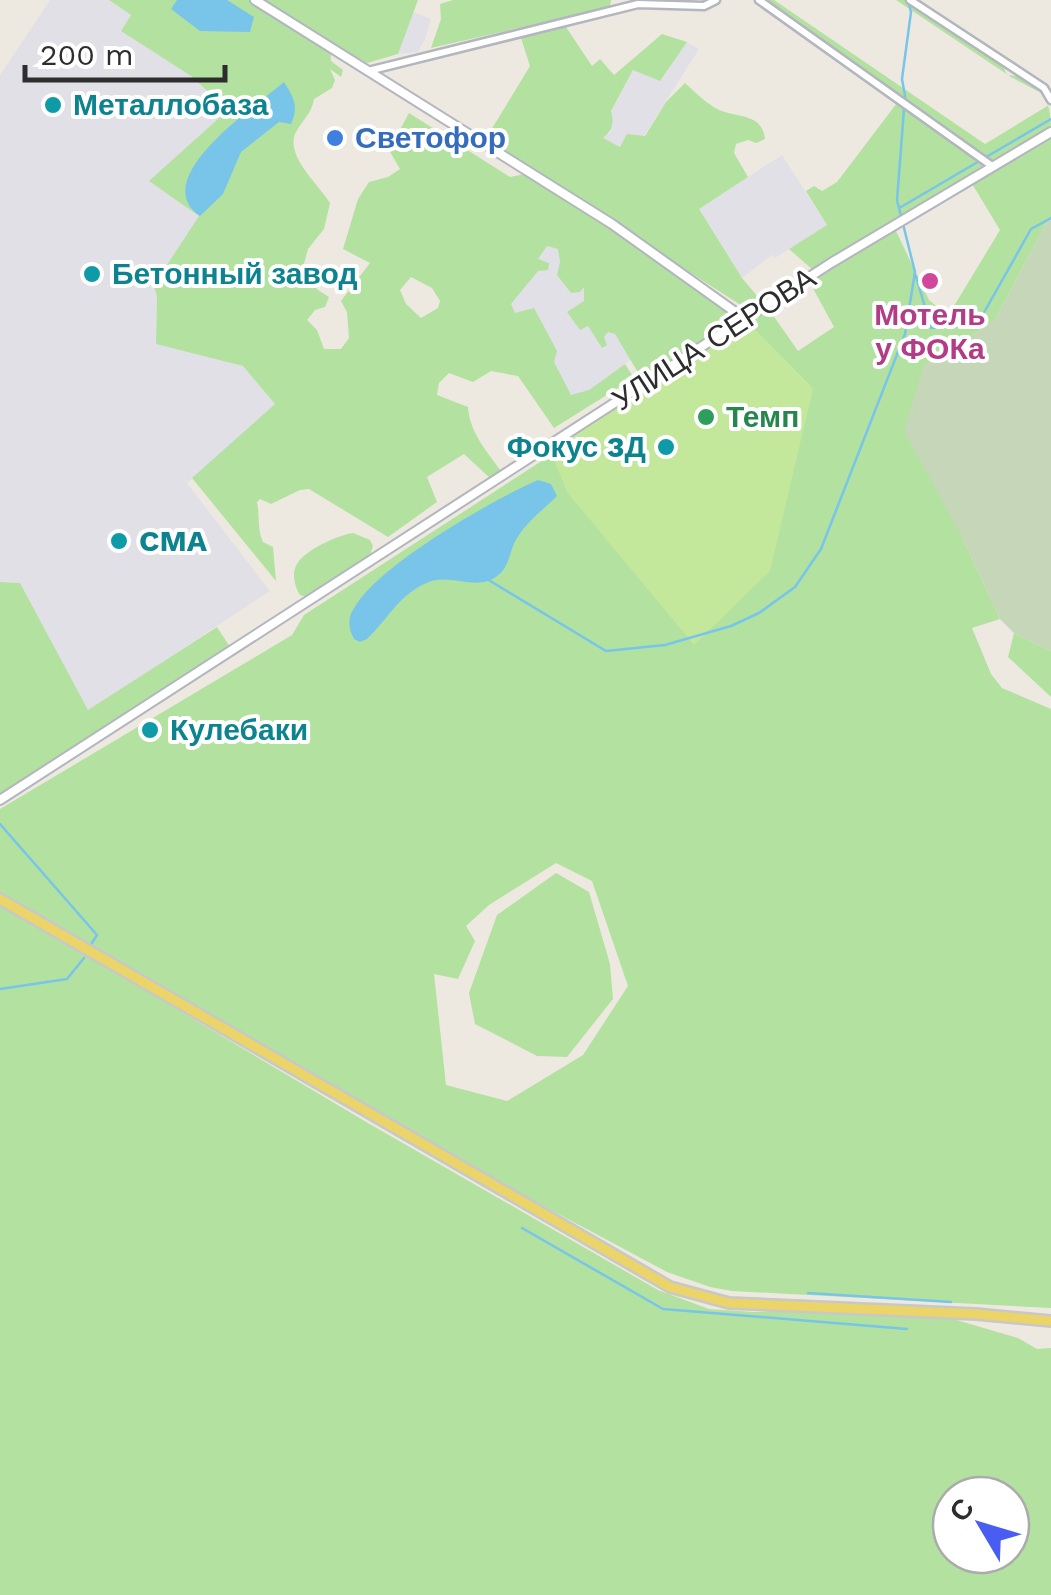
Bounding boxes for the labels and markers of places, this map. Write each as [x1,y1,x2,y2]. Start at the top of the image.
place label: Металлобаза [73,87,269,122]
marker: Металлобаза [42,94,64,116]
place label: Светофор [355,120,506,155]
marker: Светофор [324,127,346,149]
place label: Бетонный завод [112,256,358,291]
marker: Бетонный завод [81,263,103,285]
marker: Мотель у ФОКа [919,270,941,292]
place label: Мотель у ФОКа [874,297,986,366]
place label: Темп [726,399,799,434]
marker: Темп [695,406,717,428]
place label: Фокус 3Д [507,429,646,464]
marker: Фокус 3Д [655,436,677,458]
place label: CMA [139,523,208,558]
marker: CMA [108,530,130,552]
place label: Кулебаки [170,712,308,747]
marker: Кулебаки [139,719,161,741]

